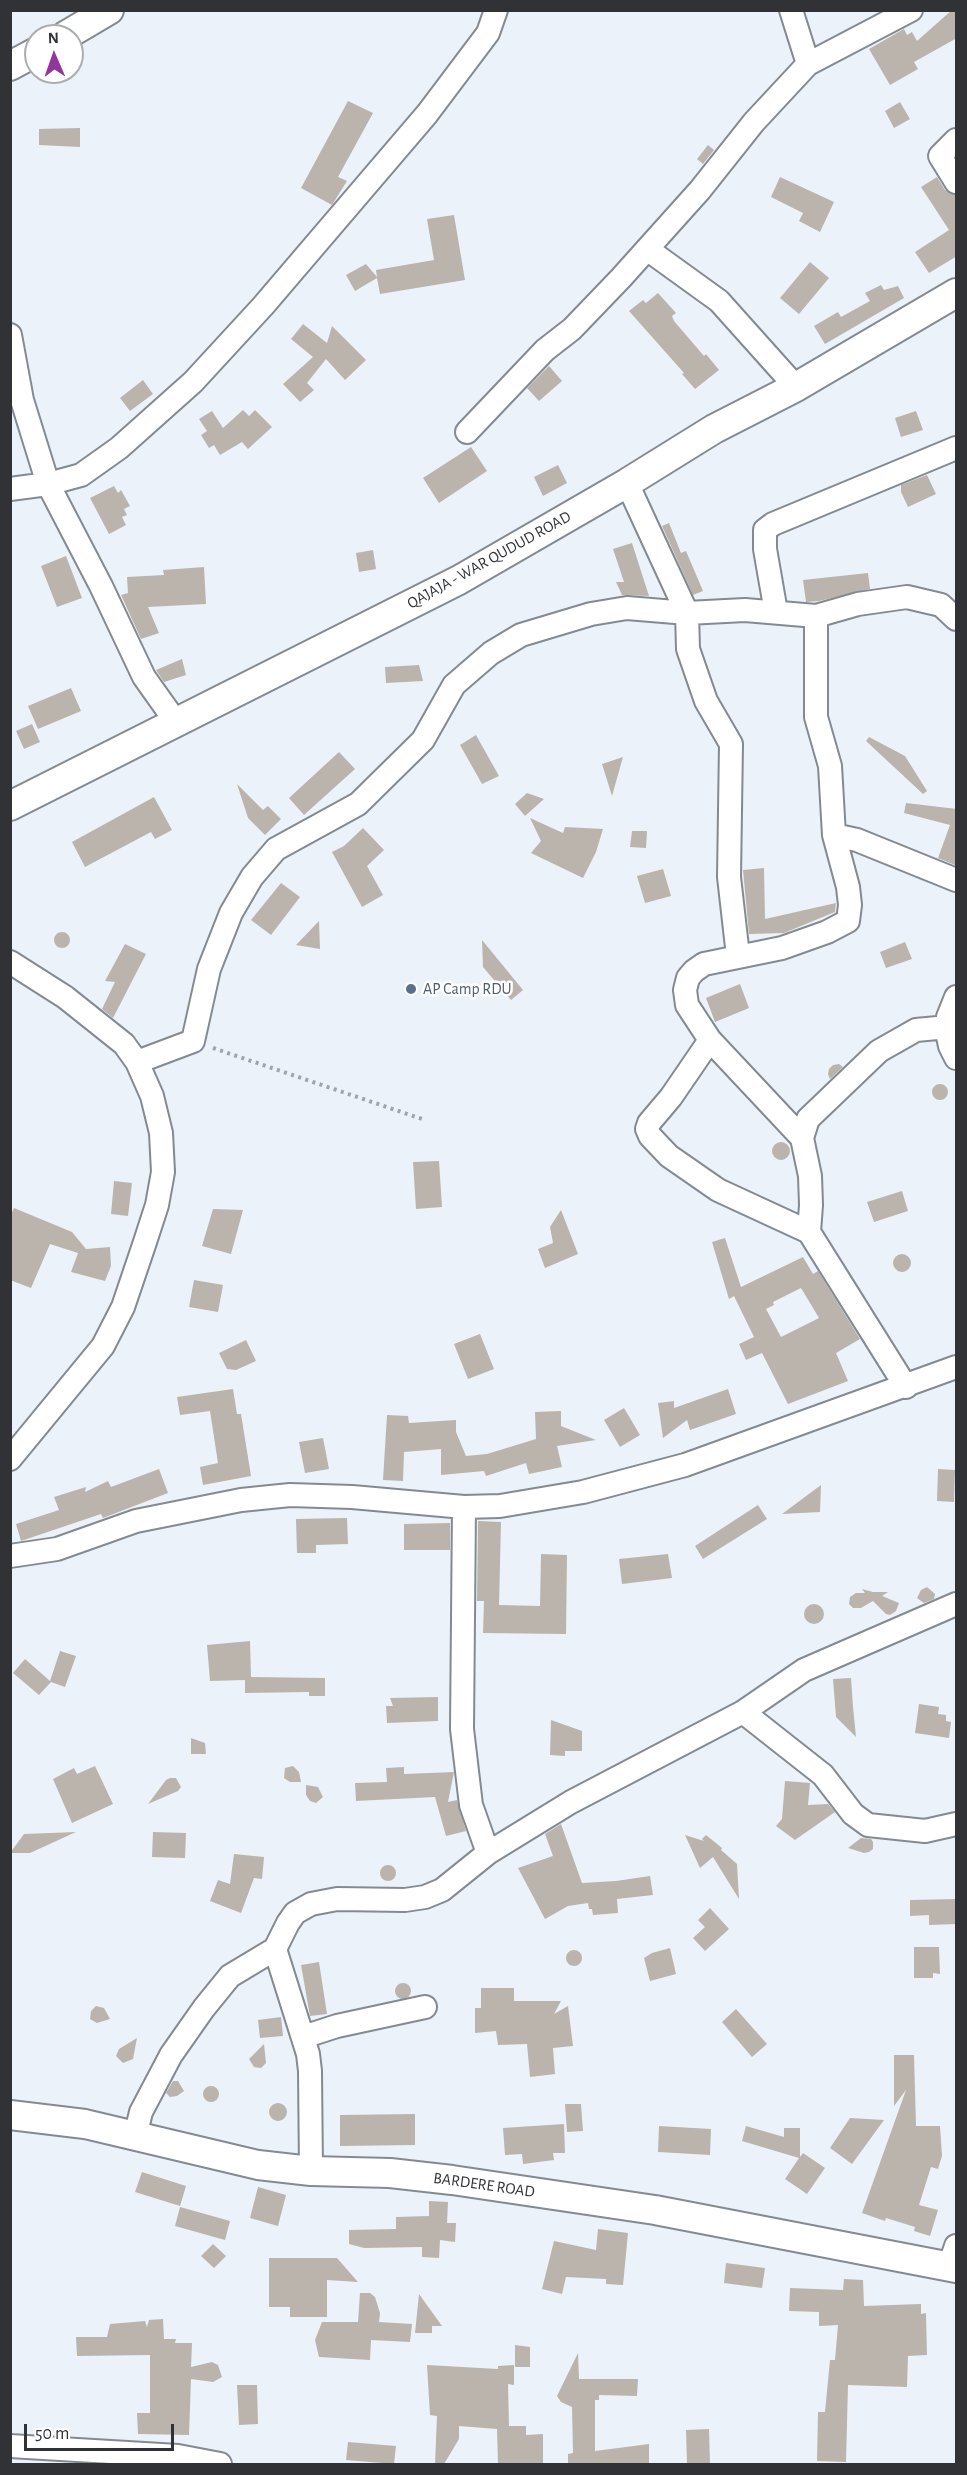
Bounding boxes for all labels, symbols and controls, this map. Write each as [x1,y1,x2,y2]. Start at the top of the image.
north arrow [24,24,84,84]
text: N [48,30,59,46]
street label: QAJAJA - WAR QUDUD ROAD [404,507,574,613]
place label: AP Camp RDU [423,979,512,999]
marker: AP Camp RDU [404,982,418,996]
street label: BARDERE ROAD [432,2168,536,2202]
scale bar [27,2412,177,2450]
text: 50 m [35,2425,69,2443]

